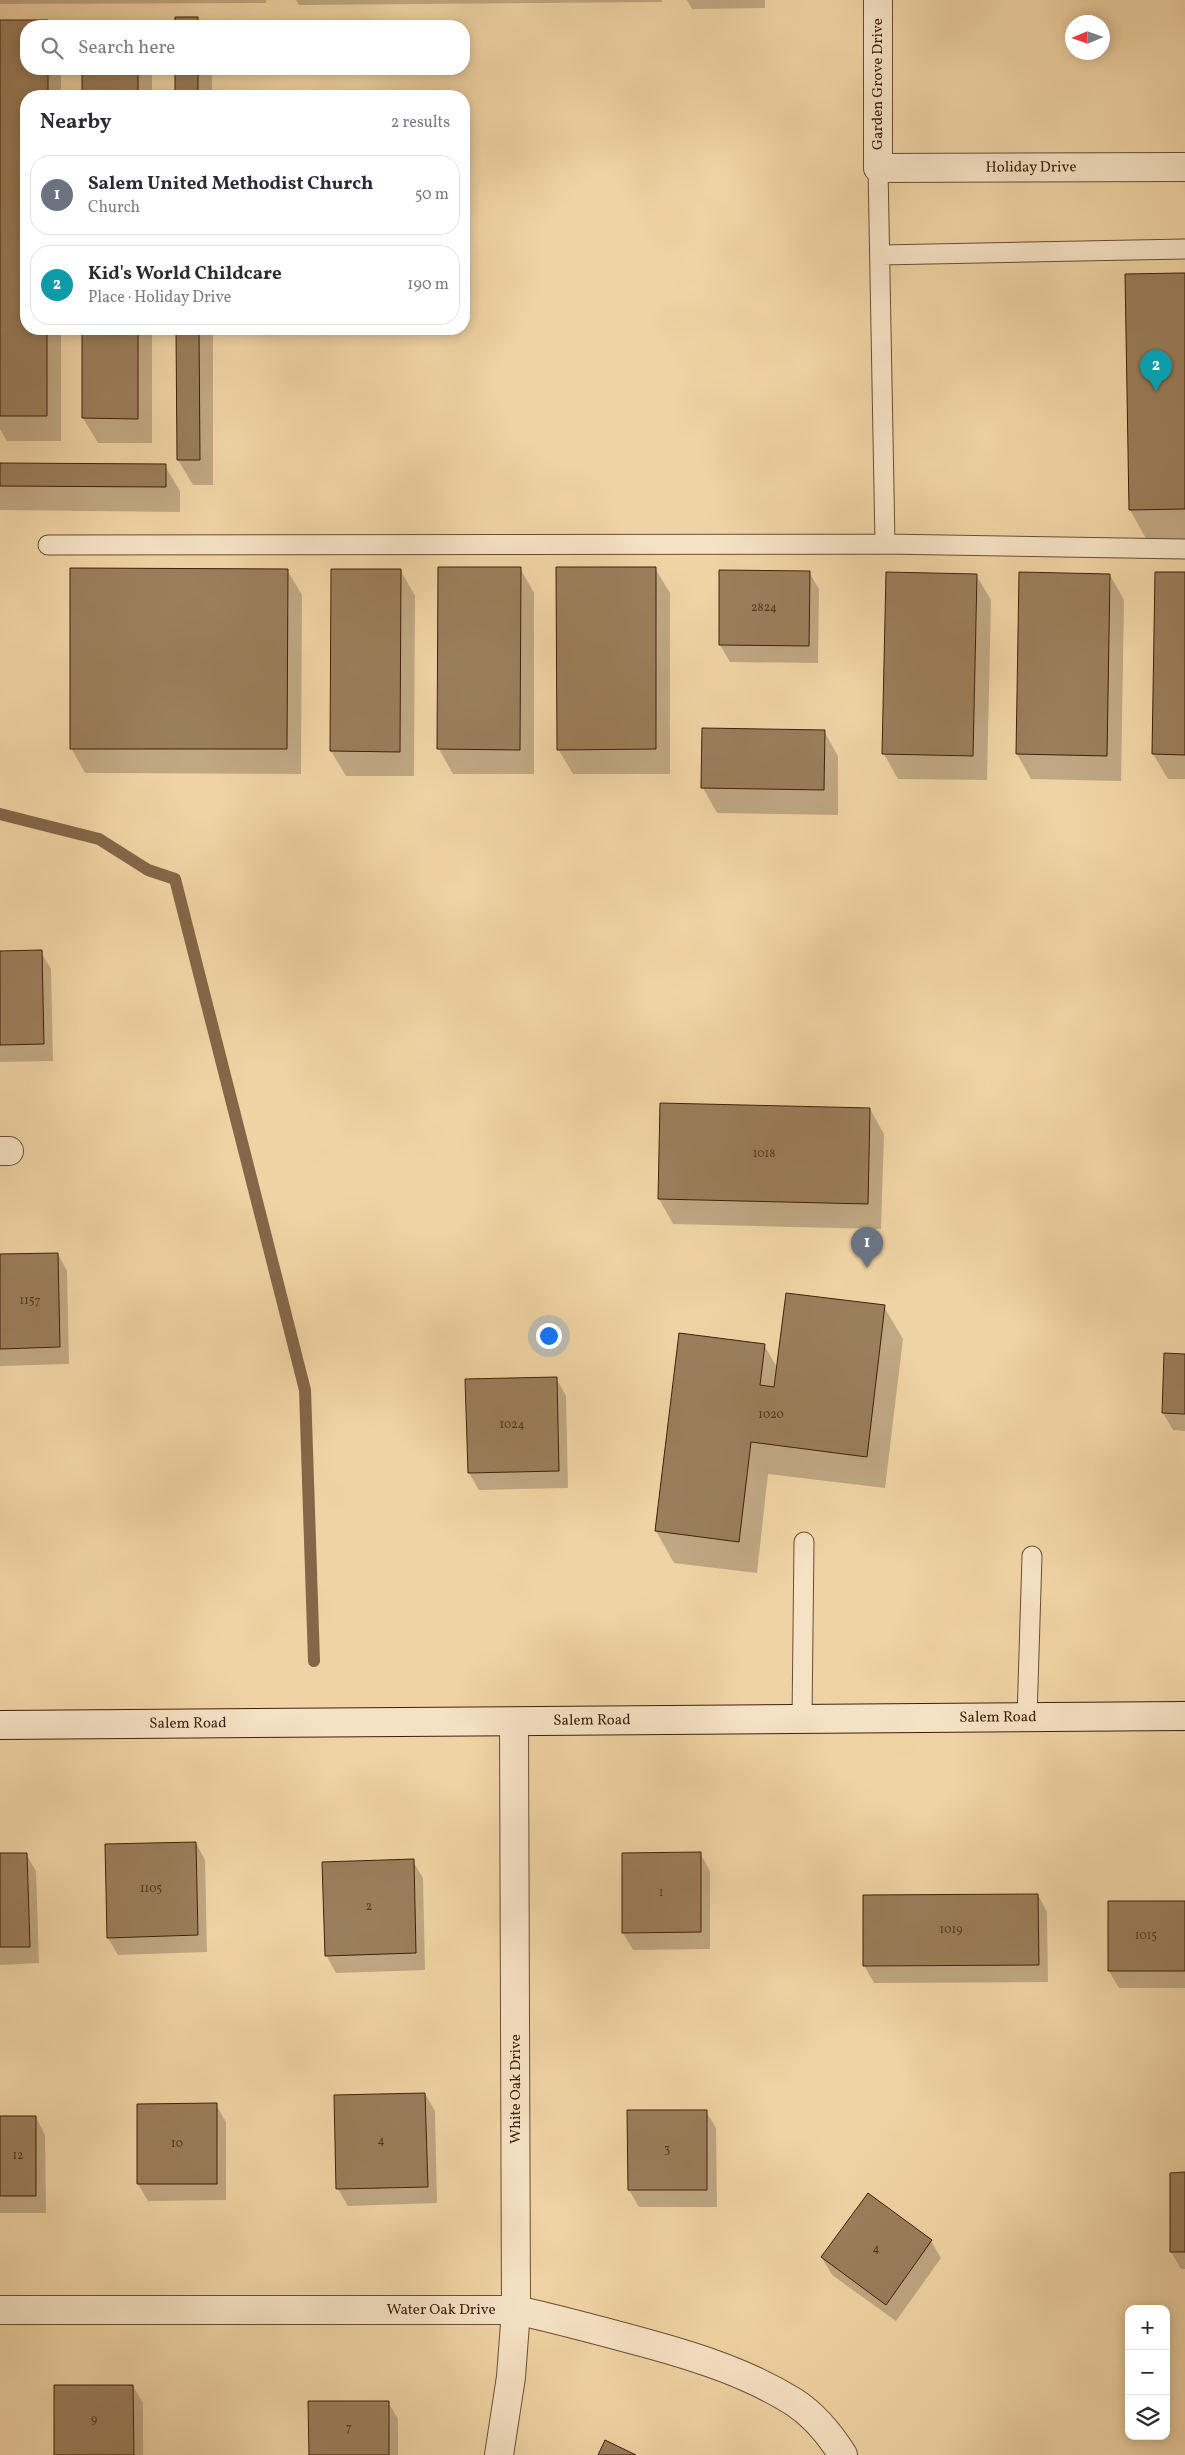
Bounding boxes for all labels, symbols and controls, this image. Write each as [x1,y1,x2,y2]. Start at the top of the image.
north arrow [1065,15,1110,60]
street label: Garden Grove Drive [868,18,889,150]
search box [20,20,470,75]
icon: search [38,34,66,62]
text: Search here [78,35,175,61]
text: Nearby [40,108,111,137]
text: 2 results [391,112,450,134]
street label: Holiday Drive [985,157,1077,178]
text: Salem United Methodist Church [88,171,373,197]
text: 1 [54,184,60,206]
text: 50 m [415,184,449,206]
text: Church [88,197,140,219]
text: Kid's World Childcare [88,261,282,287]
text: 2 [53,274,61,296]
text: 190 m [407,274,449,296]
text: Place · Holiday Drive [88,287,231,309]
pin: 2 [1140,350,1172,391]
house number: 2824 [751,600,777,616]
house number: 1018 [753,1146,775,1162]
pin: 1 [851,1227,883,1268]
house number: 1157 [20,1293,41,1309]
your location [536,1323,562,1349]
house number: 1020 [758,1407,784,1423]
house number: 1024 [499,1417,525,1433]
street label: Salem Road [959,1707,1037,1728]
street label: Salem Road [553,1710,631,1731]
street label: Salem Road [149,1713,227,1734]
house number: 1105 [140,1881,162,1897]
house number: 1 [659,1885,663,1901]
house number: 2 [366,1899,372,1915]
house number: 1019 [940,1922,962,1938]
house number: 1015 [1135,1928,1157,1944]
street label: White Oak Drive [506,2034,527,2144]
house number: 4 [377,2133,385,2149]
house number: 10 [171,2136,183,2152]
house number: 3 [664,2142,670,2158]
house number: 12 [12,2148,24,2164]
house number: 4 [872,2241,880,2257]
street label: Water Oak Drive [386,2300,496,2321]
map controls [1125,2305,1170,2440]
button: + [1125,2305,1170,2350]
button: − [1125,2350,1170,2395]
button: layers [1125,2395,1170,2440]
house number: 9 [91,2412,97,2428]
house number: 7 [346,2420,352,2436]

